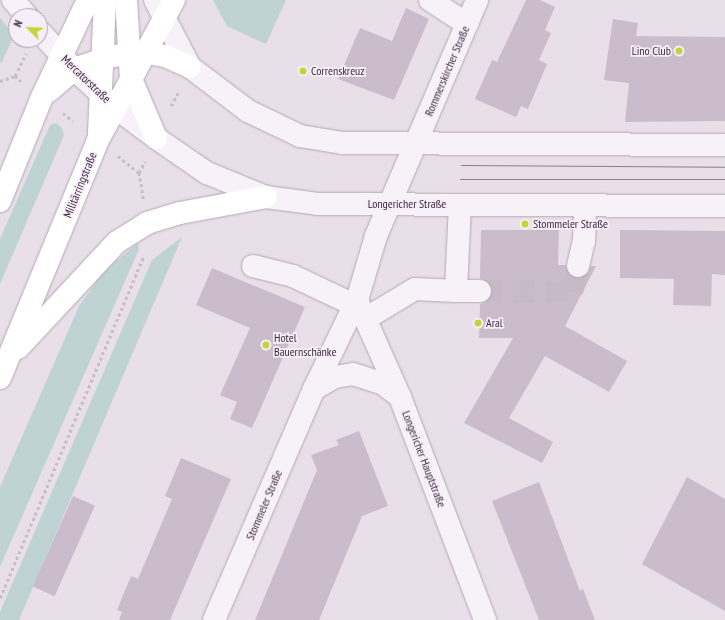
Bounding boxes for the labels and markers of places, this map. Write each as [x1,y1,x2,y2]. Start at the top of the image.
place label: Lino Club [632,44,671,58]
marker: Lino Club [674,46,684,56]
place label: Correnskreuz [311,64,365,78]
marker: Correnskreuz [298,66,308,76]
place label: Stommeler Straße [533,217,608,231]
marker: Stommeler Straße [520,219,530,229]
place label: Aral [486,316,503,330]
marker: Aral [473,318,483,328]
place label: Hotel Bauernschänke [274,331,336,359]
marker: Hotel Bauernschänke [261,340,271,350]

